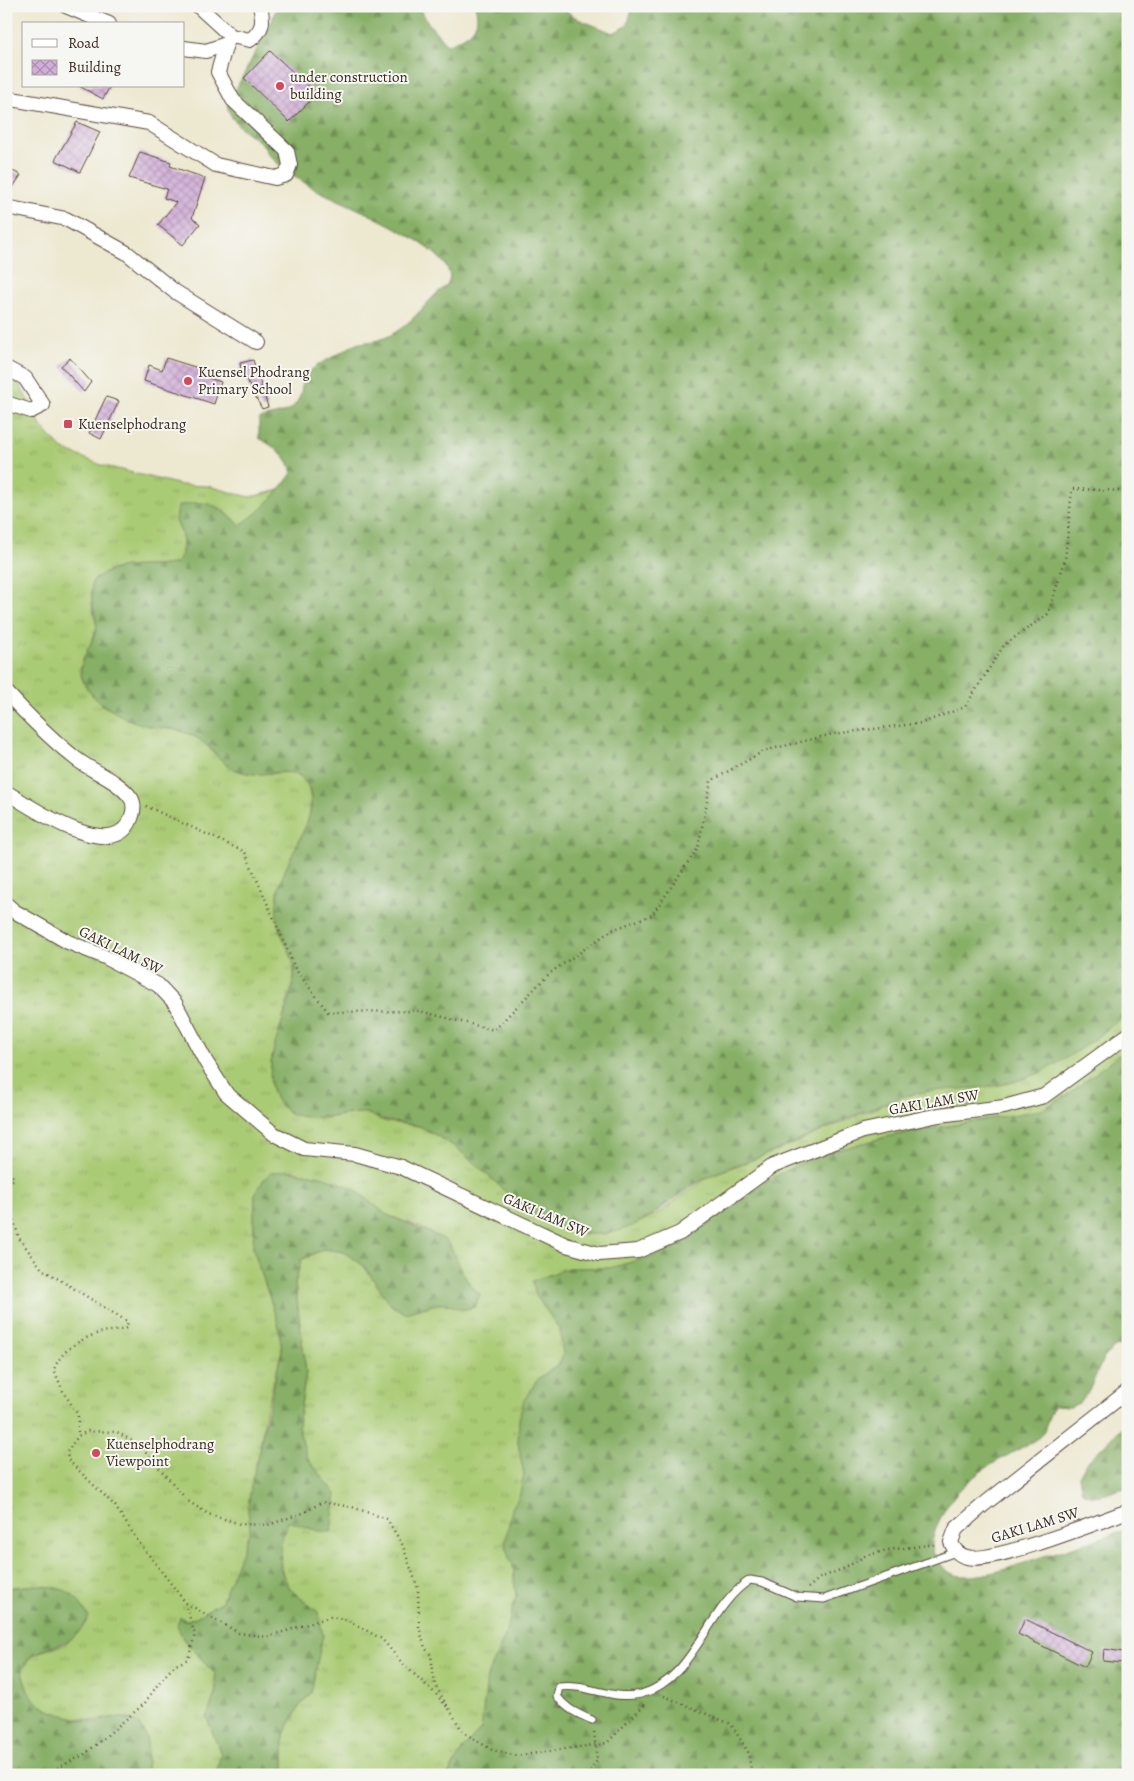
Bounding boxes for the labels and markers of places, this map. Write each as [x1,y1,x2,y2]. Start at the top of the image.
place label: under construction building [290,67,408,104]
marker: under construction building [274,80,286,92]
place label: Kuensel Phodrang Primary School [198,362,310,399]
marker: Kuensel Phodrang Primary School [182,375,194,387]
place label: Kuenselphodrang [78,414,187,434]
marker: Kuenselphodrang [62,418,74,430]
place label: Kuenselphodrang Viewpoint [105,1434,215,1471]
marker: Kuenselphodrang Viewpoint [90,1447,102,1459]

